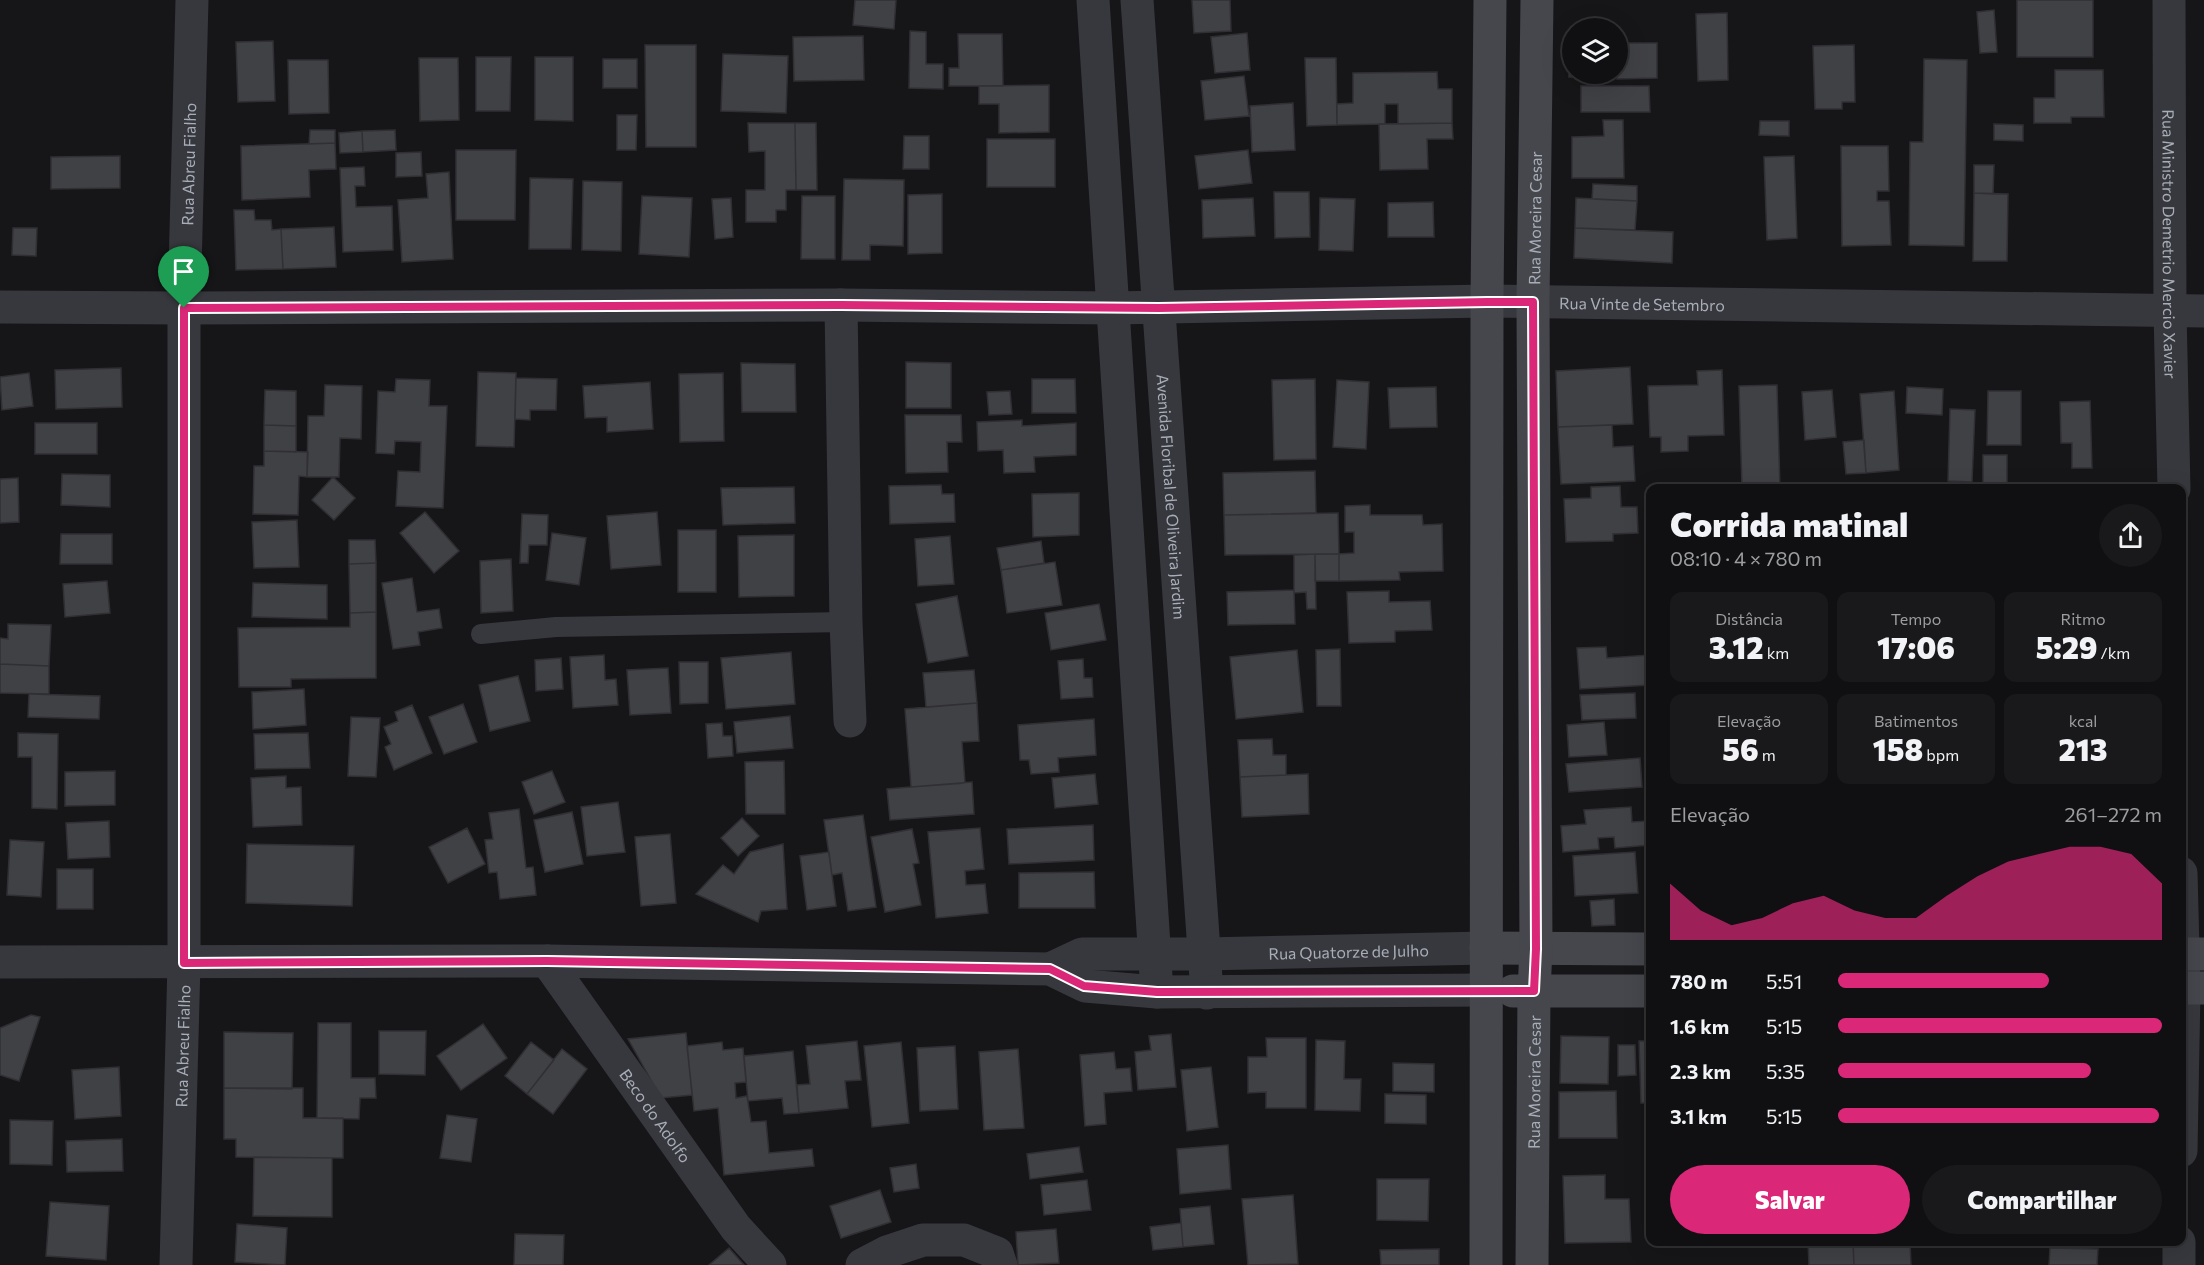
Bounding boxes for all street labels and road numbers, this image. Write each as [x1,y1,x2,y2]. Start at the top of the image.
street label: Rua Abreu Fialho [177,103,199,226]
street label: Rua Ministro Demetrio Mercio Xavier [2160,109,2181,380]
street label: Rua Moreira Cesar [1524,150,1545,285]
street label: Rua Vinte de Setembro [1559,293,1725,314]
street label: Avenida Floribal de Oliveira Jardim [1154,373,1190,620]
street label: Rua Quatorze de Julho [1268,940,1429,962]
street label: Rua Abreu Fialho [171,985,193,1108]
street label: Rua Moreira Cesar [1523,1014,1543,1149]
street label: Beco do Adolfo [617,1065,696,1166]

